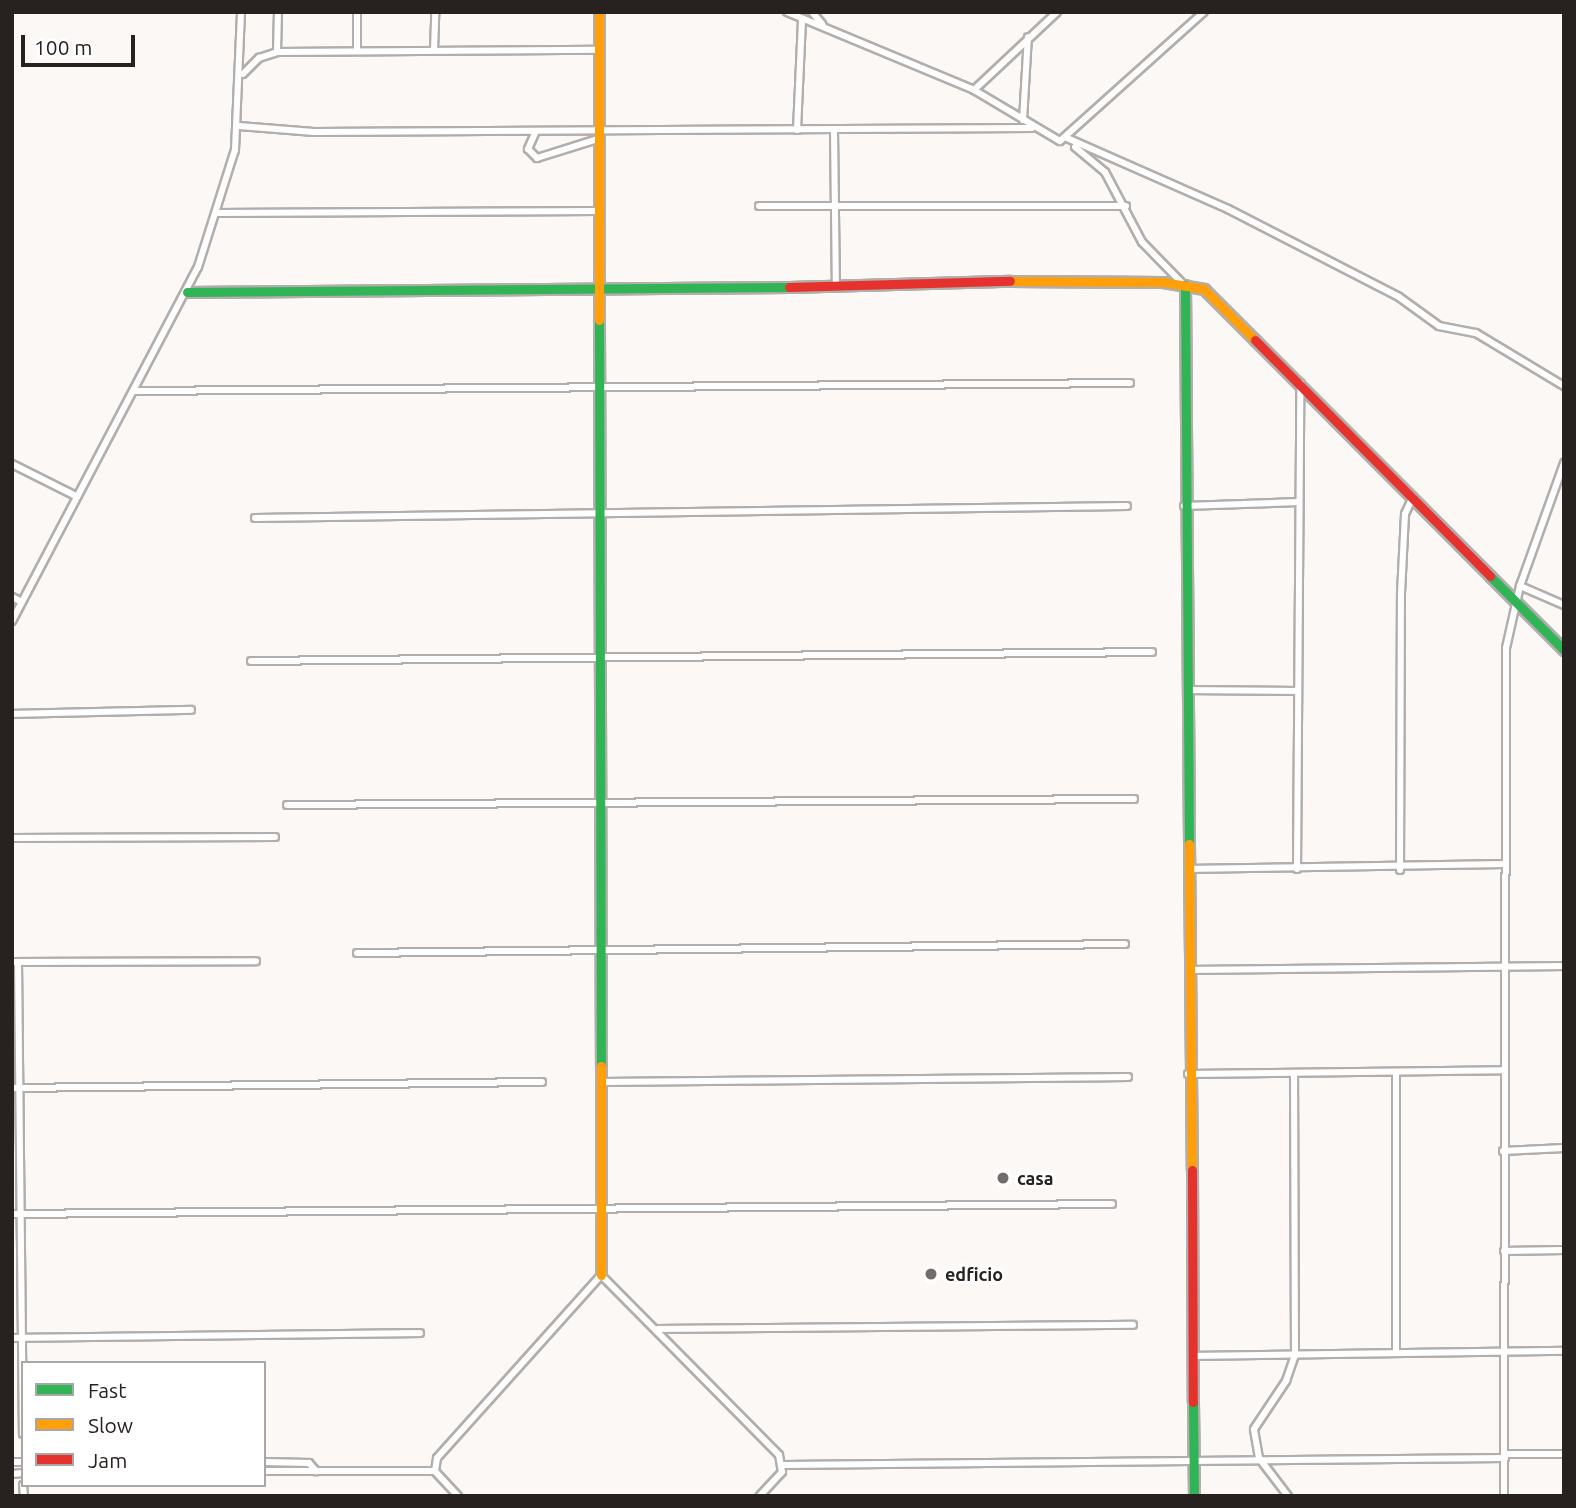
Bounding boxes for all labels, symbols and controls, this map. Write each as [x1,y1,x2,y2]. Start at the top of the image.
scale bar [24,21,138,65]
text: 100 m [34,35,92,59]
place label: casa [1017,1167,1054,1189]
marker: casa [995,1170,1011,1186]
place label: edficio [945,1263,1003,1285]
marker: edficio [923,1266,939,1282]
legend [21,1361,266,1487]
text: Fast [88,1378,126,1402]
text: Slow [88,1413,133,1437]
text: Jam [88,1448,127,1472]

